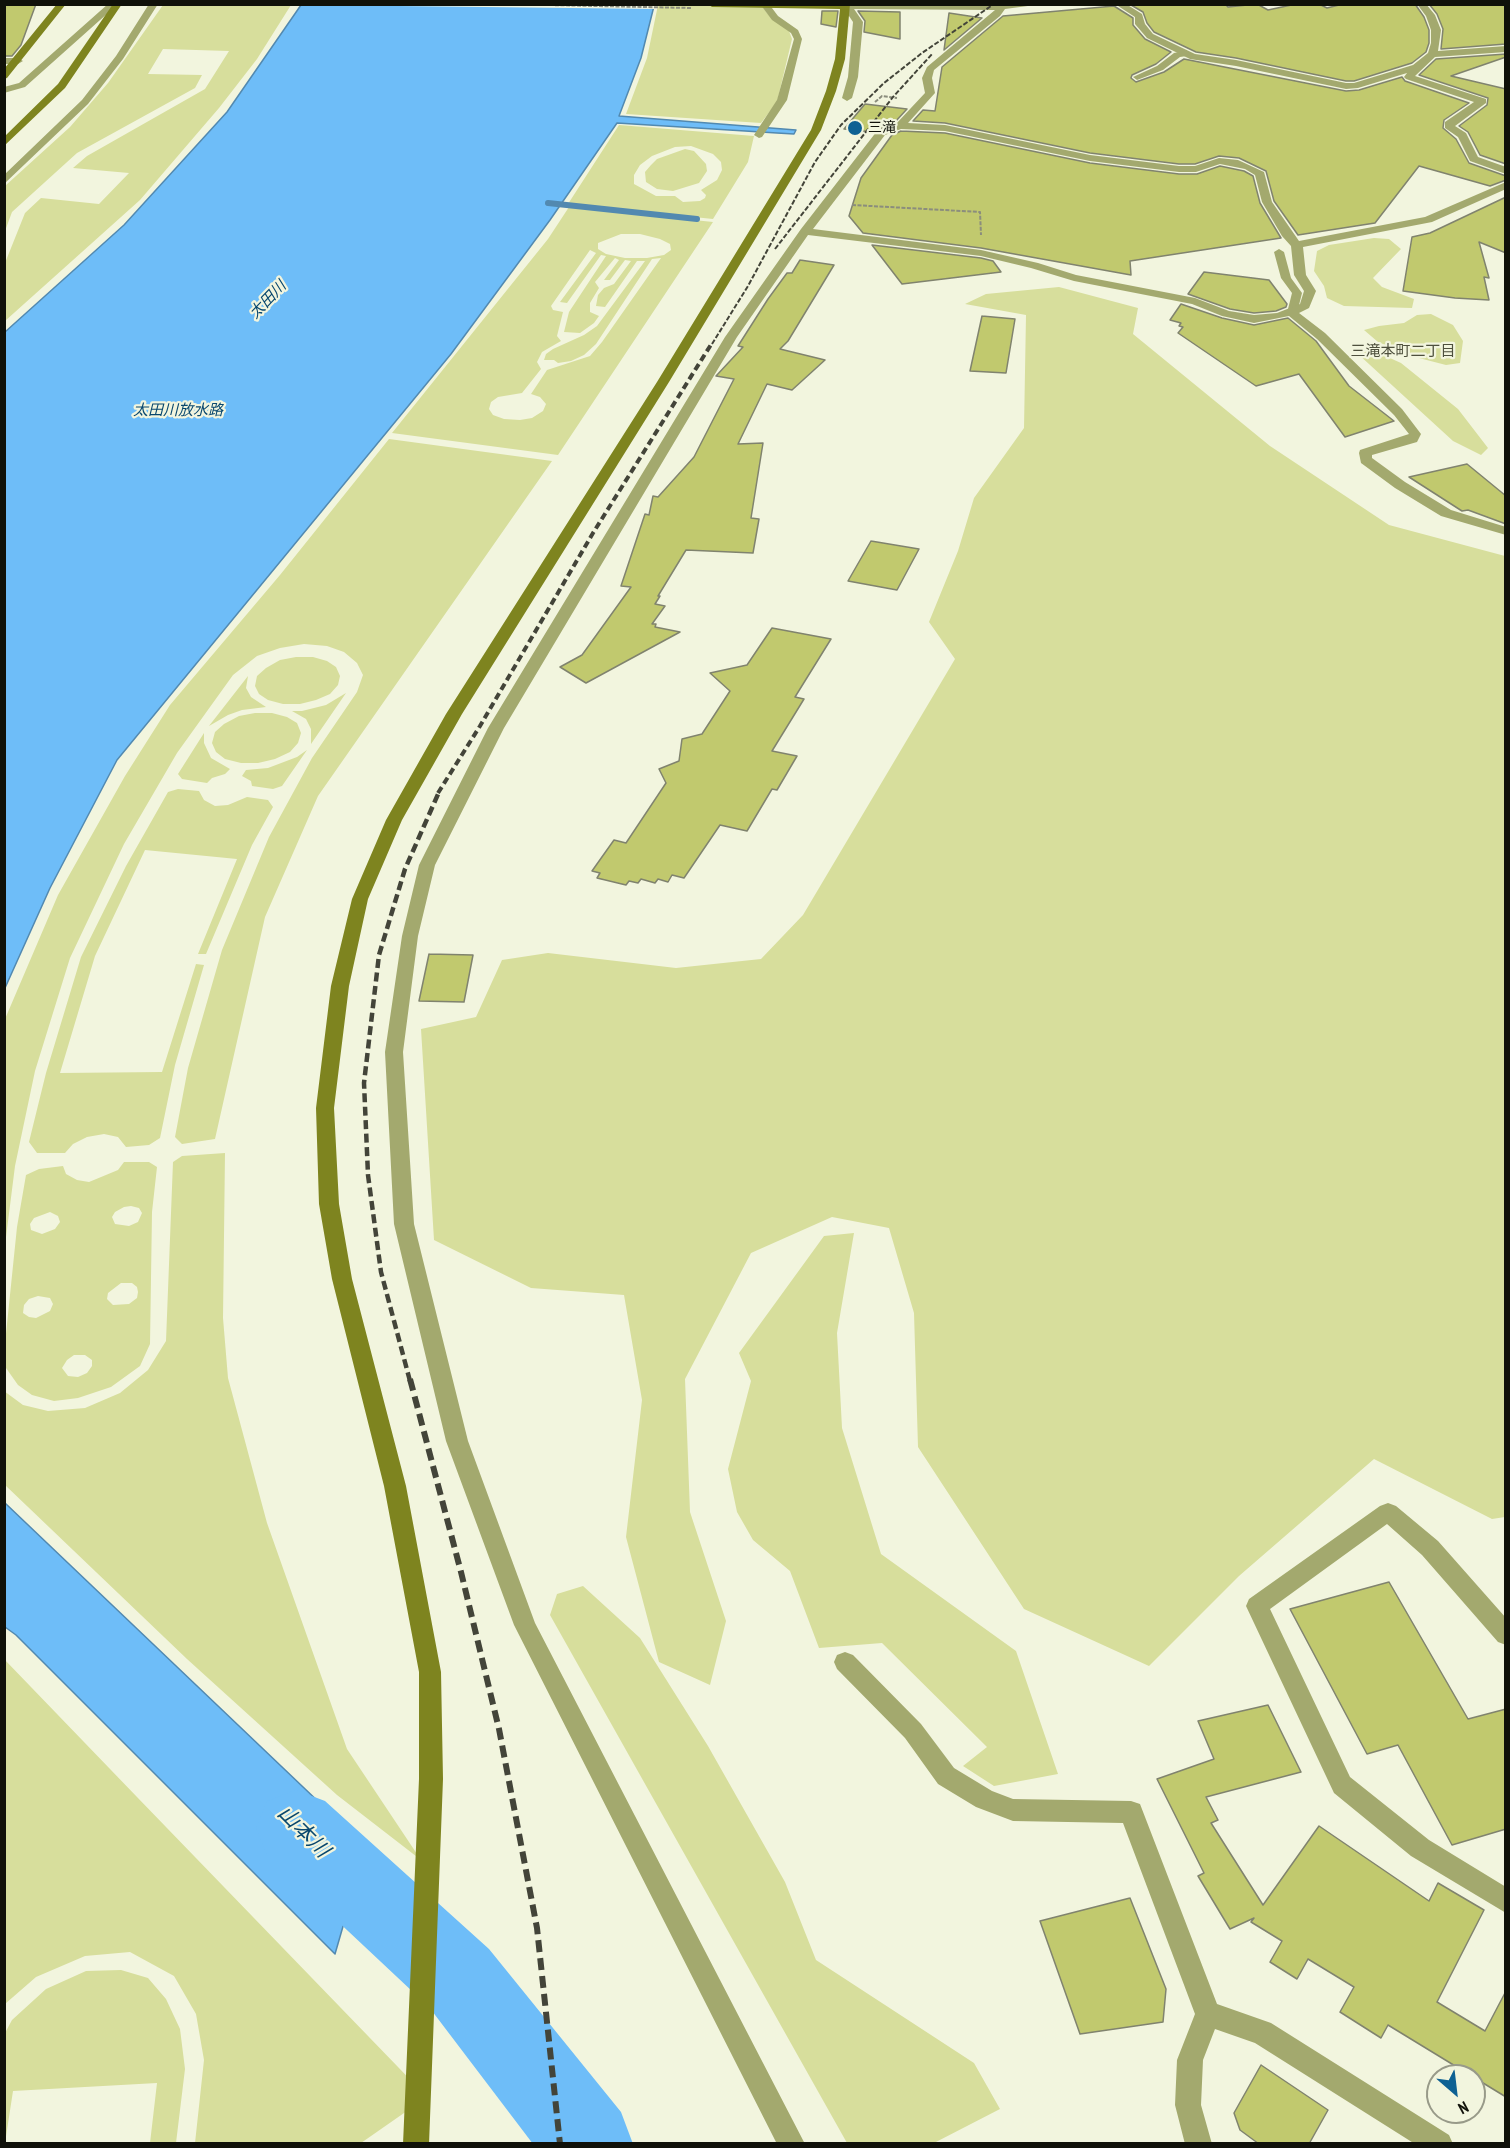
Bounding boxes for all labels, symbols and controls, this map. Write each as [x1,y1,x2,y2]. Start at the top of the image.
marker: 三滝 [846,119,864,137]
place label: 三滝 [868,120,896,136]
water label: 太田川 [246,278,290,322]
district label: 三滝本町二丁目 [1351,343,1455,361]
water label: 太田川放水路 [133,402,223,420]
water label: 山本川 [272,1801,334,1863]
north arrow [1426,2064,1486,2124]
text: N [1455,2097,1472,2119]

